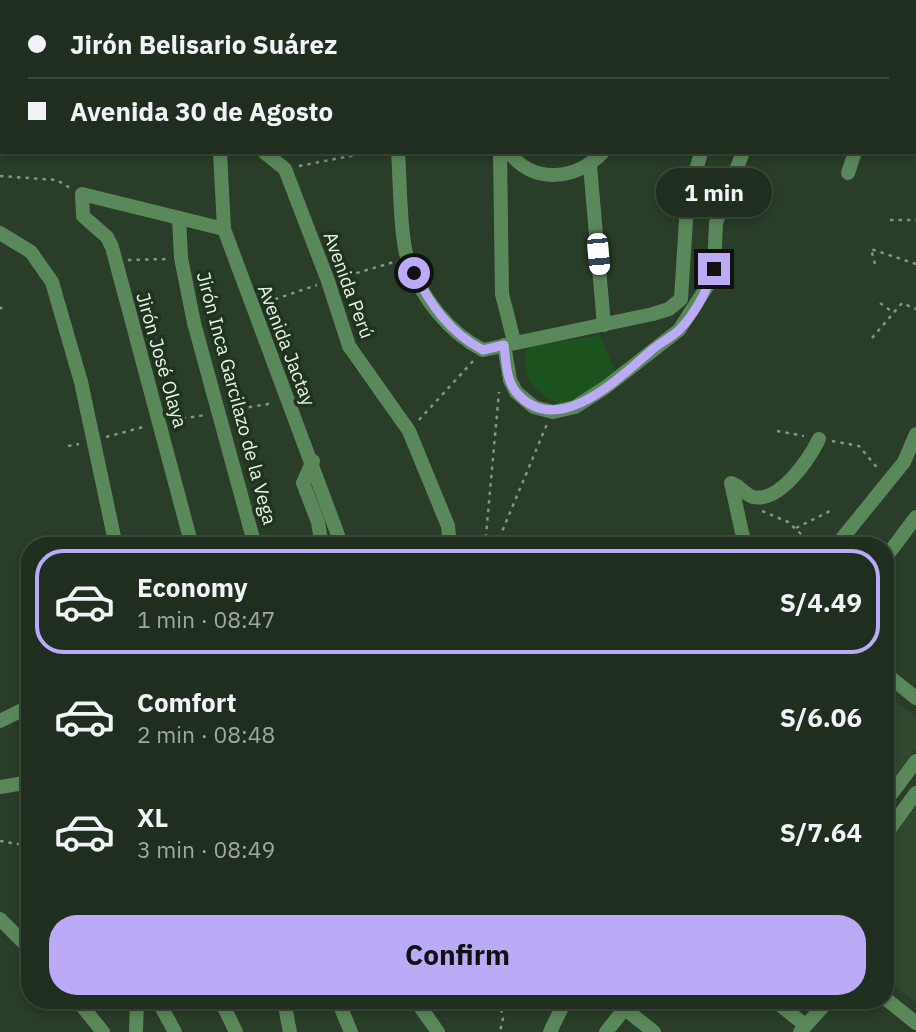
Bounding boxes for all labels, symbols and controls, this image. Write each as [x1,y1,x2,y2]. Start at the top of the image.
text: Jirón Belisario Suárez [70,27,337,61]
text: Avenida 30 de Agosto [70,94,333,128]
callout: 1 min [656,168,772,216]
text: 1 min [684,177,744,207]
street label: Avenida Perú [319,228,379,342]
car [586,232,611,276]
route end [698,253,730,285]
route start [398,257,430,289]
street label: Jirón Inca Garcilazo de la Vega [192,269,282,527]
street label: Avenida Jactay [253,281,321,410]
street label: Jirón José Olaya [131,290,193,430]
icon: car [53,570,116,633]
text: Economy [137,570,248,604]
text: S/4.49 [780,585,862,619]
text: 1 min · 08:47 [137,604,275,634]
icon: car [53,685,116,748]
text: Comfort [137,685,236,719]
text: S/6.06 [780,700,862,734]
text: 2 min · 08:48 [137,719,275,749]
icon: car [53,800,116,863]
text: XL [137,800,168,834]
text: S/7.64 [780,815,862,849]
text: 3 min · 08:49 [137,834,275,864]
button: Confirm [49,915,866,995]

